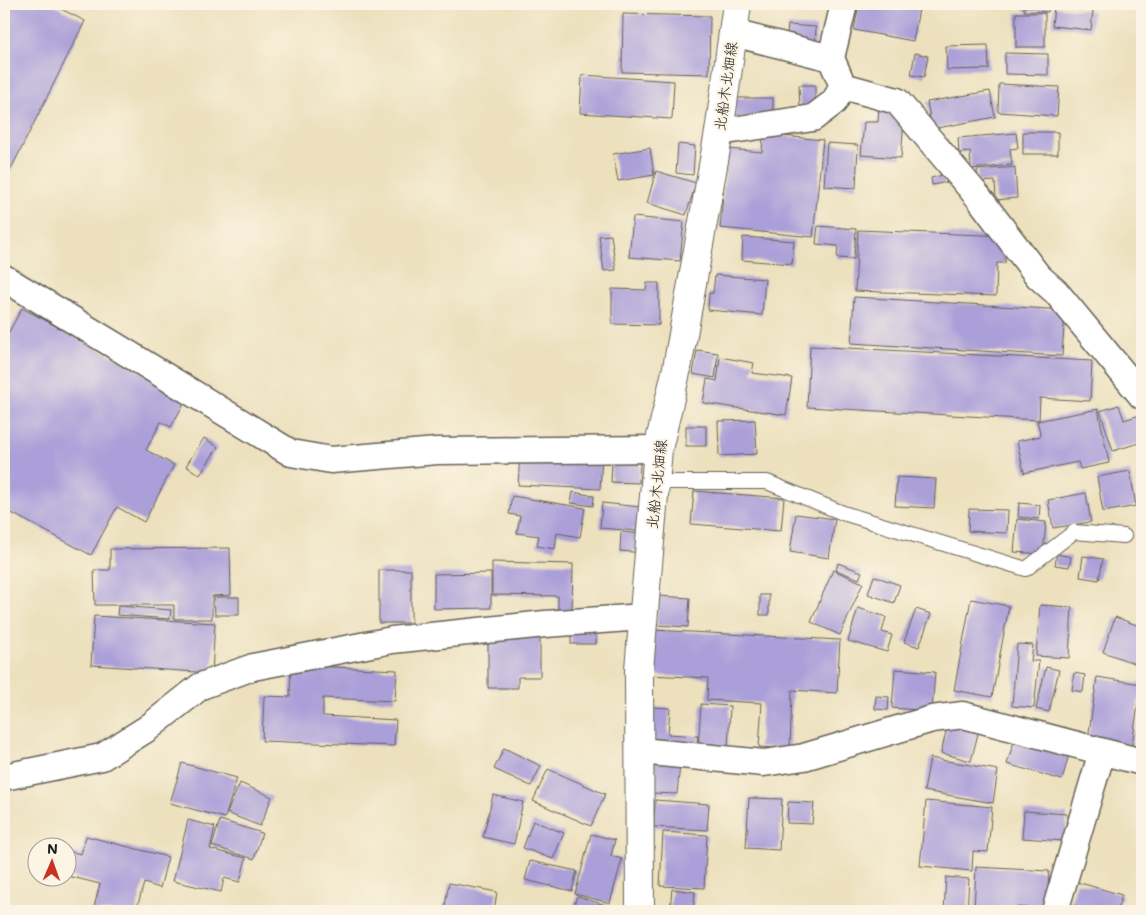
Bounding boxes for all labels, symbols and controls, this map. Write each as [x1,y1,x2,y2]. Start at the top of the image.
street label: 北船木北畑線 [709,40,741,132]
street label: 北船木北畑線 [641,438,671,530]
north arrow [28,838,78,888]
text: N [47,839,58,858]

